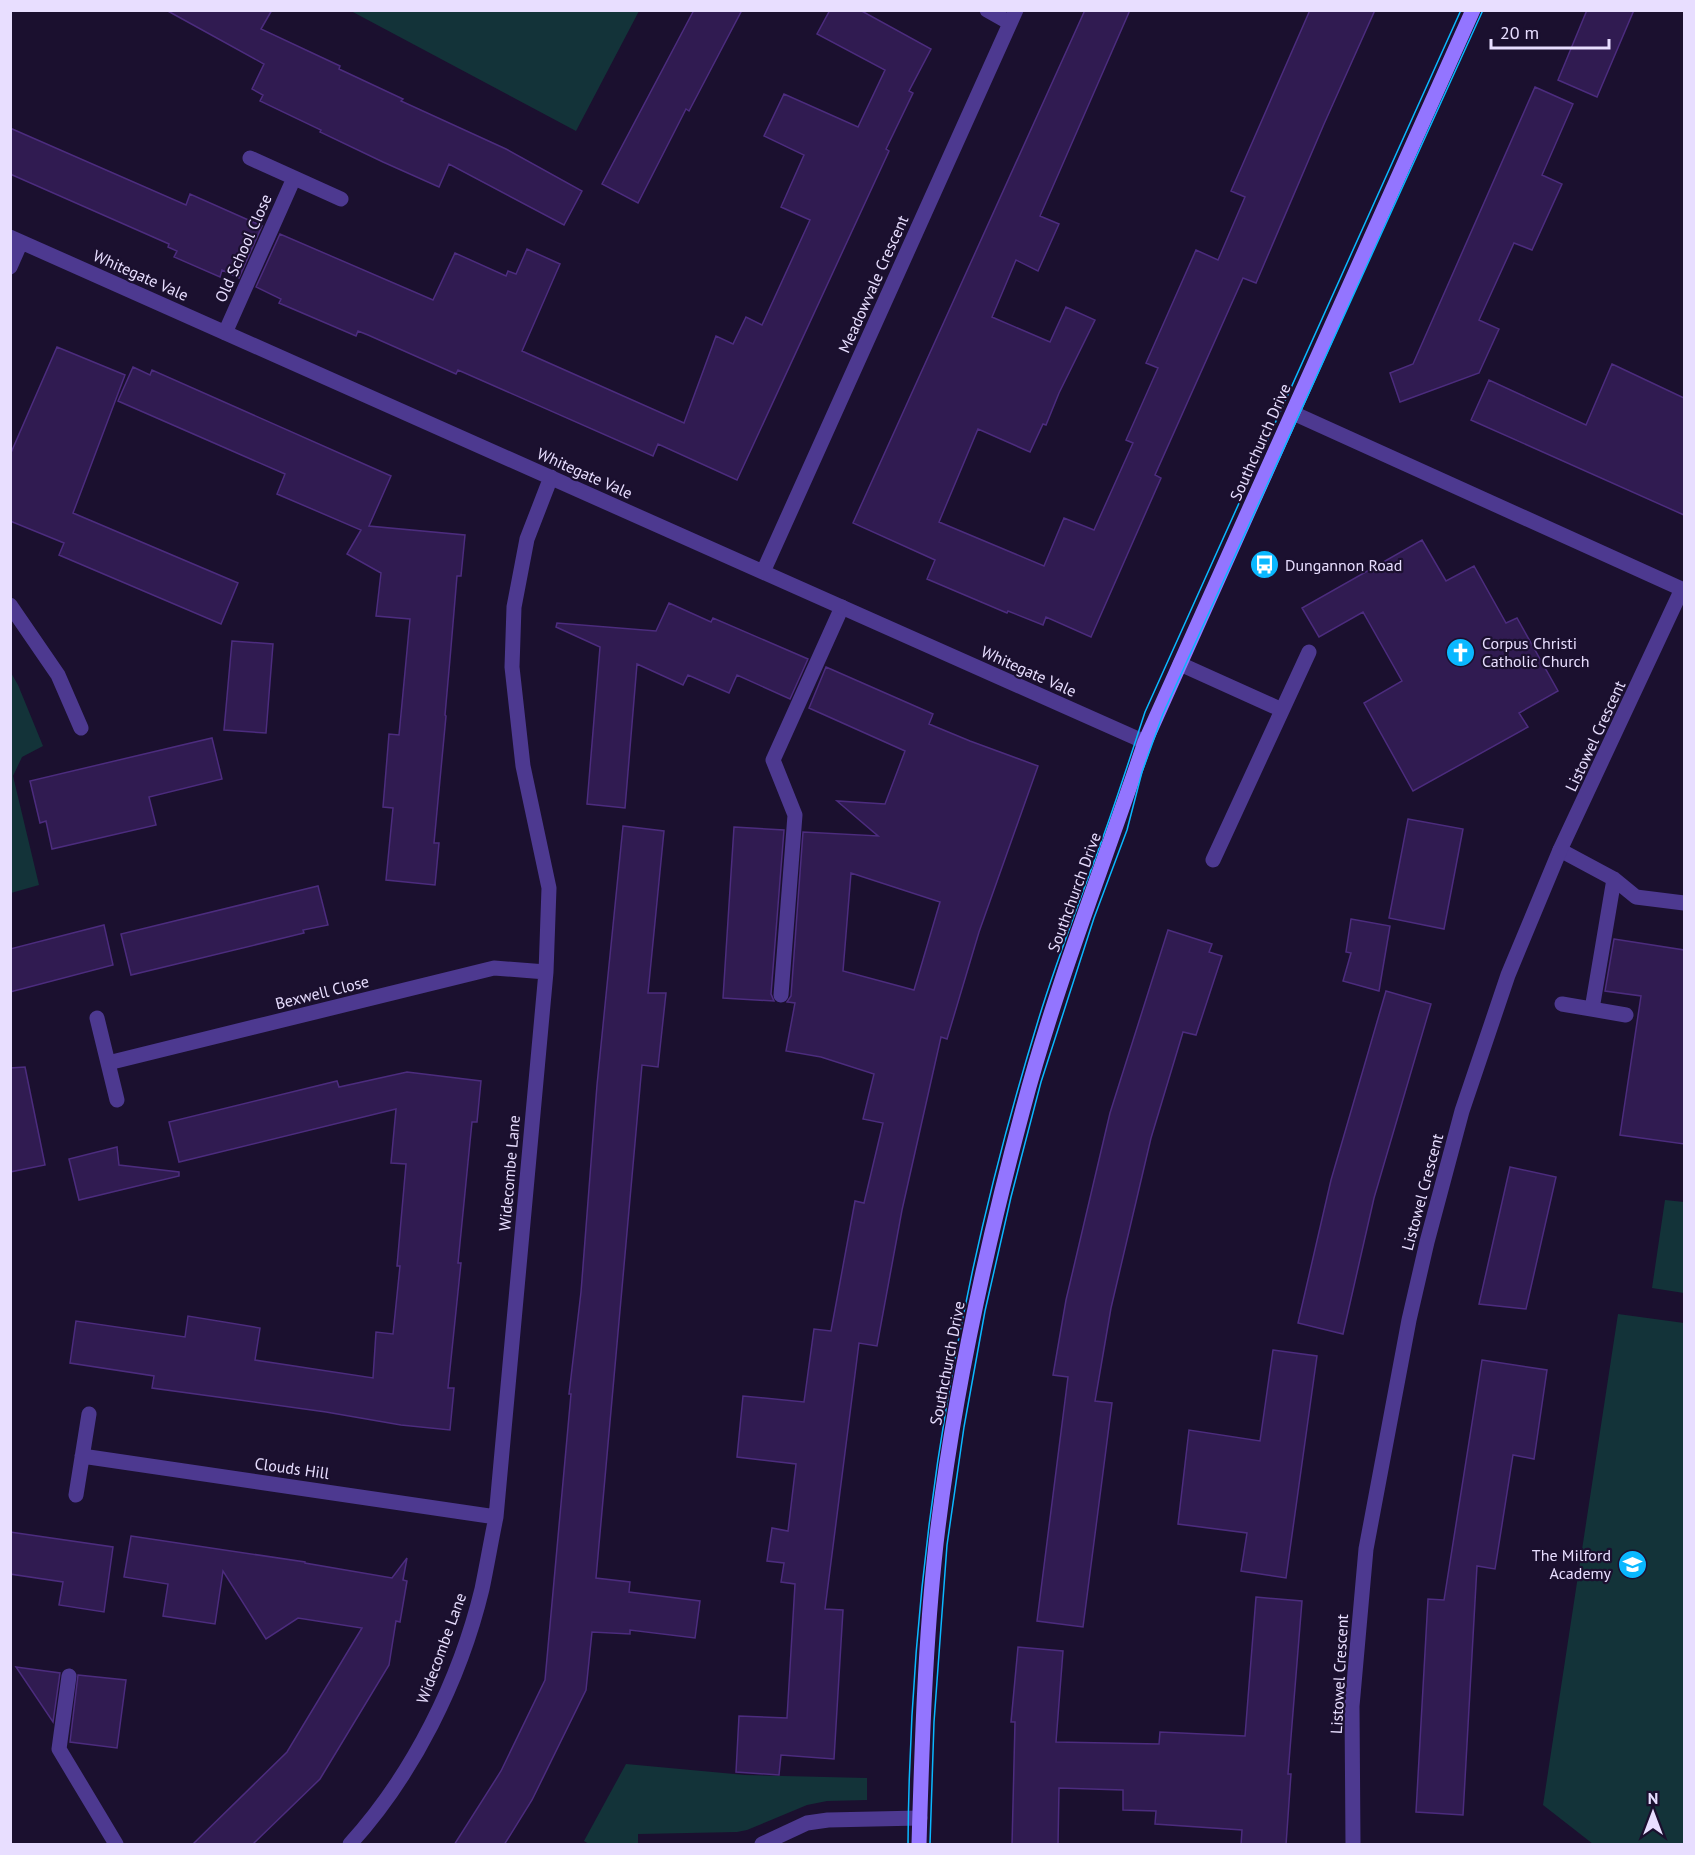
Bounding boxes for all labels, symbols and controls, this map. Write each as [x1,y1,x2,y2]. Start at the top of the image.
scale bar [1491,12,1610,50]
text: 20 m [1500,21,1539,44]
street label: Old School Close [210,191,276,305]
street label: Meadowvale Crescent [834,212,913,356]
street label: Whitegate Vale [90,245,192,305]
street label: Southchurch Drive [1225,380,1295,504]
street label: Whitegate Vale [534,443,636,503]
bus stop icon: Dungannon Road [1248,549,1280,581]
place label: Dungannon Road [1285,555,1402,575]
place label: Corpus Christi Catholic Church [1482,633,1590,671]
church icon: Corpus Christi Catholic Church [1445,636,1477,668]
street label: Whitegate Vale [978,641,1080,701]
street label: Listowel Crescent [1561,677,1630,795]
street label: Southchurch Drive [1043,829,1105,955]
street label: Bexwell Close [273,971,371,1013]
street label: Widecombe Lane [494,1114,524,1232]
street label: Listowel Crescent [1397,1131,1447,1253]
street label: Southchurch Drive [925,1299,969,1427]
street label: Clouds Hill [253,1453,331,1483]
place label: The Milford Academy [1532,1545,1612,1583]
school or university icon: The Milford Academy [1616,1548,1648,1580]
street label: Widecombe Lane [412,1590,470,1706]
street label: Listowel Crescent [1326,1613,1352,1734]
north arrow [1623,1783,1683,1843]
text: N [1648,1788,1658,1808]

